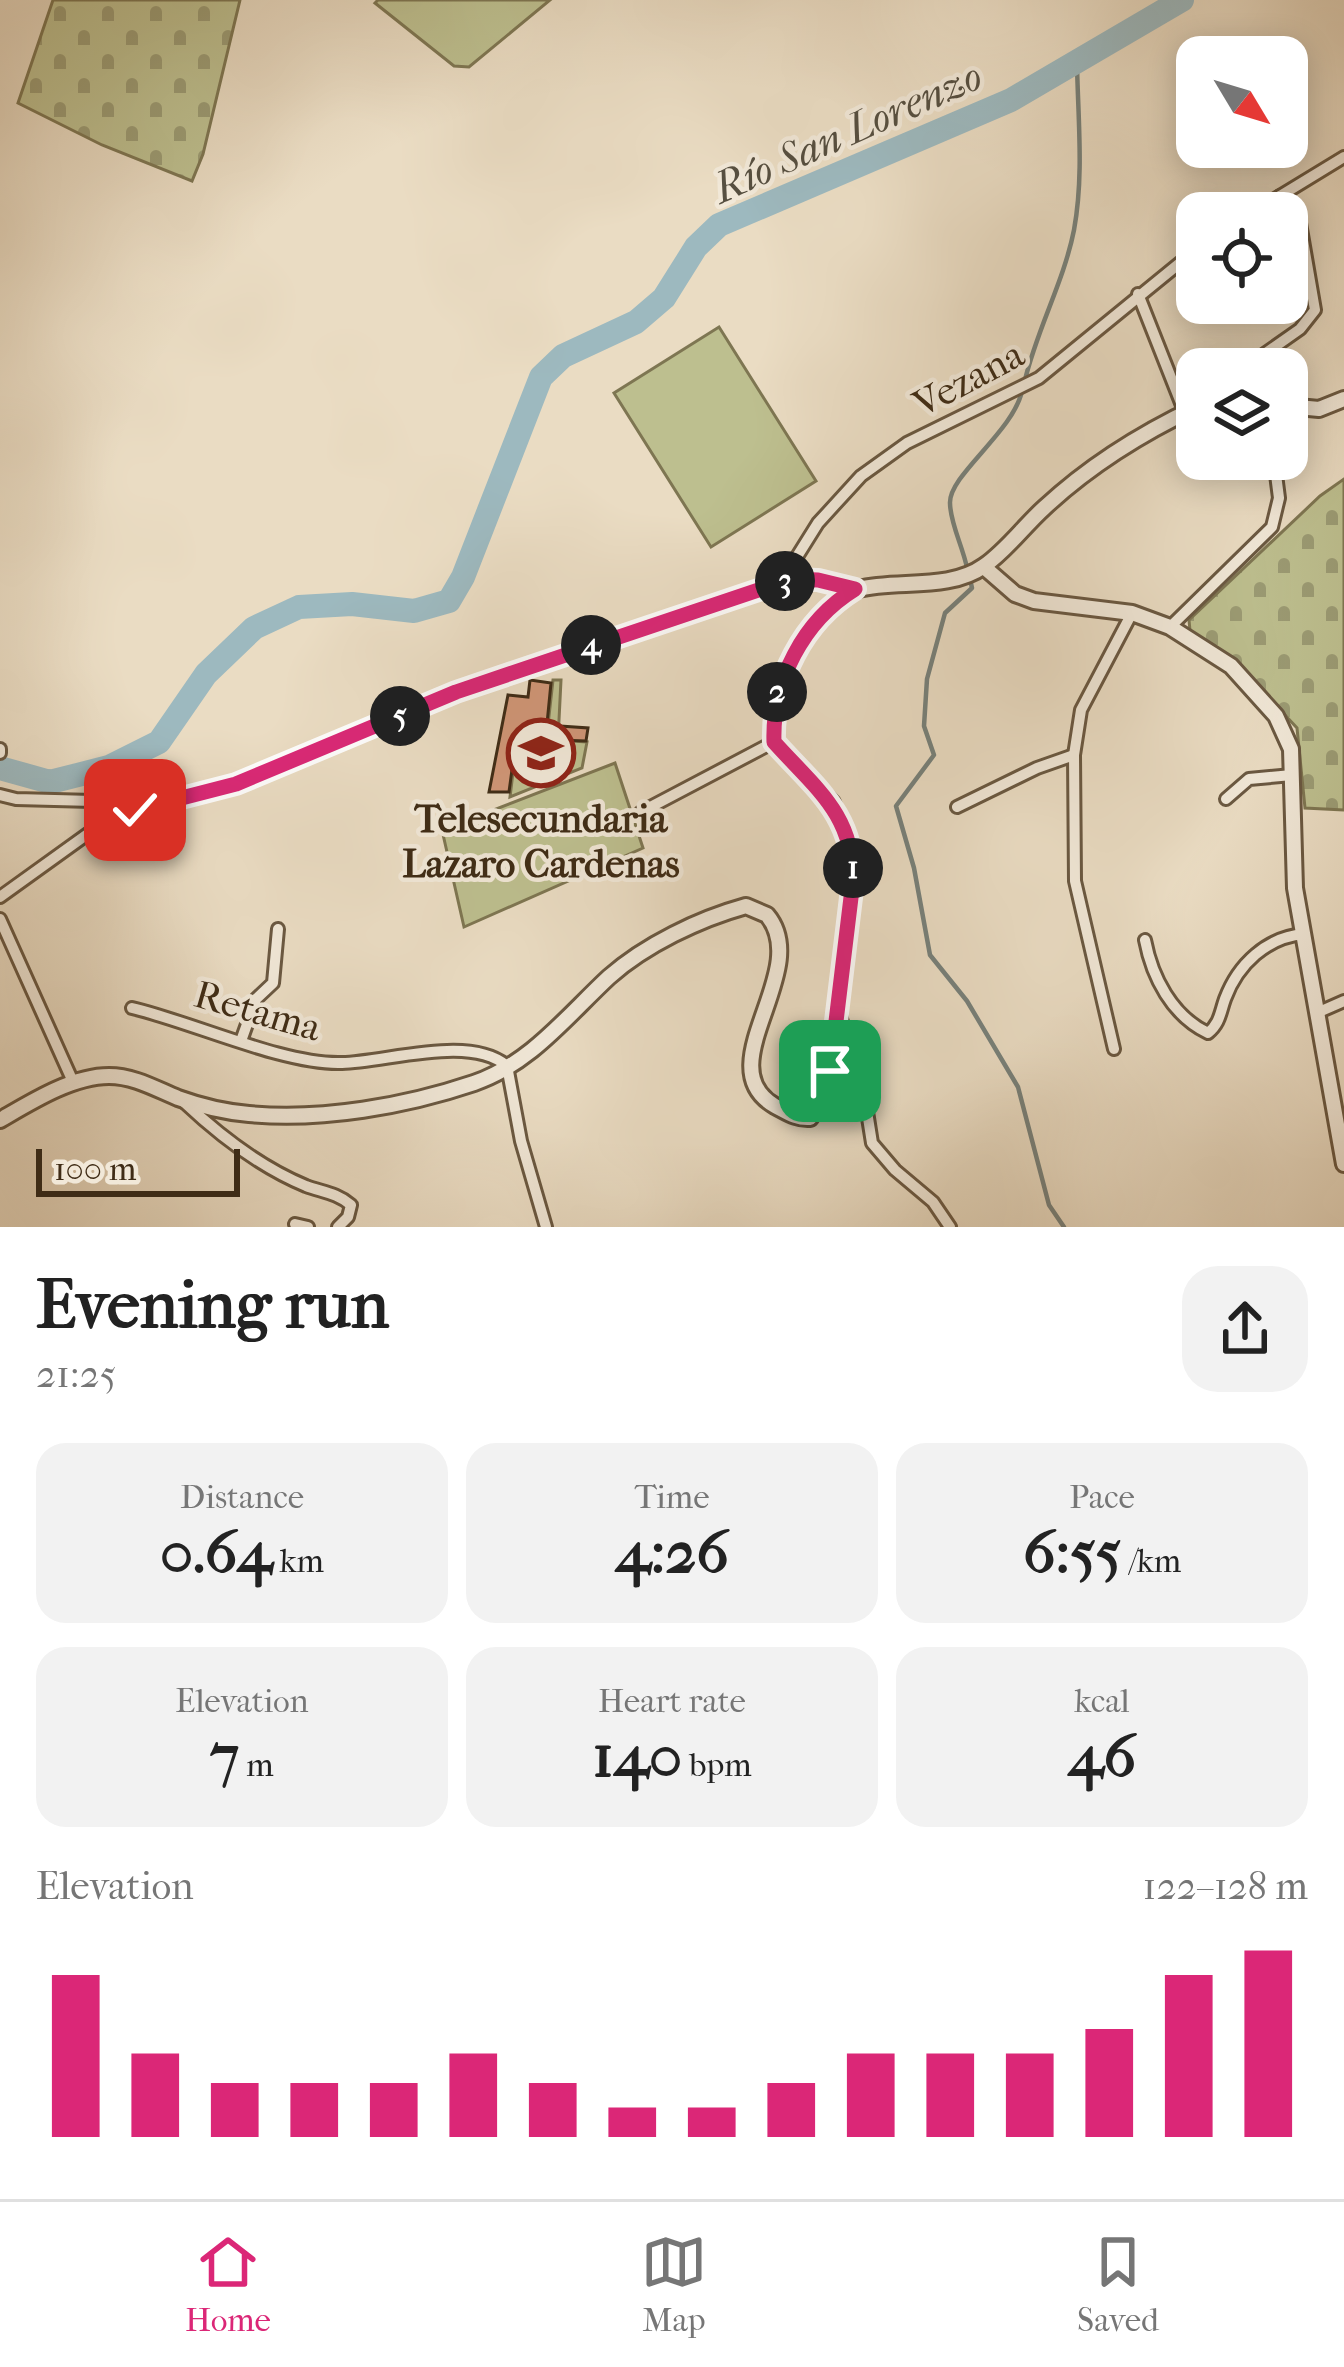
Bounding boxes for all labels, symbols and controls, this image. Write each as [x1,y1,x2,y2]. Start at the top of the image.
north arrow [1176,36,1308,168]
map controls [1176,36,1308,480]
water label: Río San Lorenzo [703,51,989,215]
button: locate [1176,192,1308,324]
street label: Vezana [905,330,1032,427]
button: layers [1176,348,1308,480]
pin: 3 [755,551,815,611]
text: 3 [778,561,792,600]
pin: 4 [561,615,621,675]
text: 4 [581,625,601,664]
pin: 2 [747,662,807,722]
text: 2 [769,672,785,711]
pin: 5 [370,686,430,746]
text: 5 [393,696,407,735]
school or university icon: Telesecundaria Lazaro Cardenas [506,718,576,788]
pin [84,759,186,861]
icon: check [102,777,168,843]
place label: Telesecundaria Lazaro Cardenas [402,796,680,887]
pin: 1 [823,838,883,898]
text: 1 [847,848,859,887]
street label: Retama [189,971,327,1051]
pin [779,1020,881,1122]
icon: arrive [797,1038,863,1104]
scale bar [36,1143,240,1196]
text: 100 m [54,1150,137,1189]
button: share [1182,1266,1308,1392]
text: Evening run [36,1267,389,1344]
text: 21:25 [36,1351,116,1397]
text: Distance [180,1478,304,1517]
text: Time [635,1478,710,1517]
text: Pace [1069,1478,1135,1517]
text: 0.64 [160,1517,272,1588]
text: 4:26 [615,1517,729,1588]
text: 6:55 [1023,1517,1122,1588]
text: km [272,1542,324,1581]
text: /km [1122,1542,1181,1581]
text: Elevation [175,1682,309,1721]
text: Heart rate [598,1682,746,1721]
text: kcal [1074,1682,1130,1721]
text: 7 [210,1721,239,1792]
text: 140 [592,1721,682,1792]
text: 46 [1068,1721,1136,1792]
text: m [239,1746,274,1785]
text: bpm [682,1746,752,1785]
text: Elevation [36,1863,194,1909]
text: 122–128 m [1143,1863,1308,1909]
tab: Home [185,2229,271,2340]
tab: Map [641,2229,707,2340]
tab: Saved [1077,2229,1159,2340]

